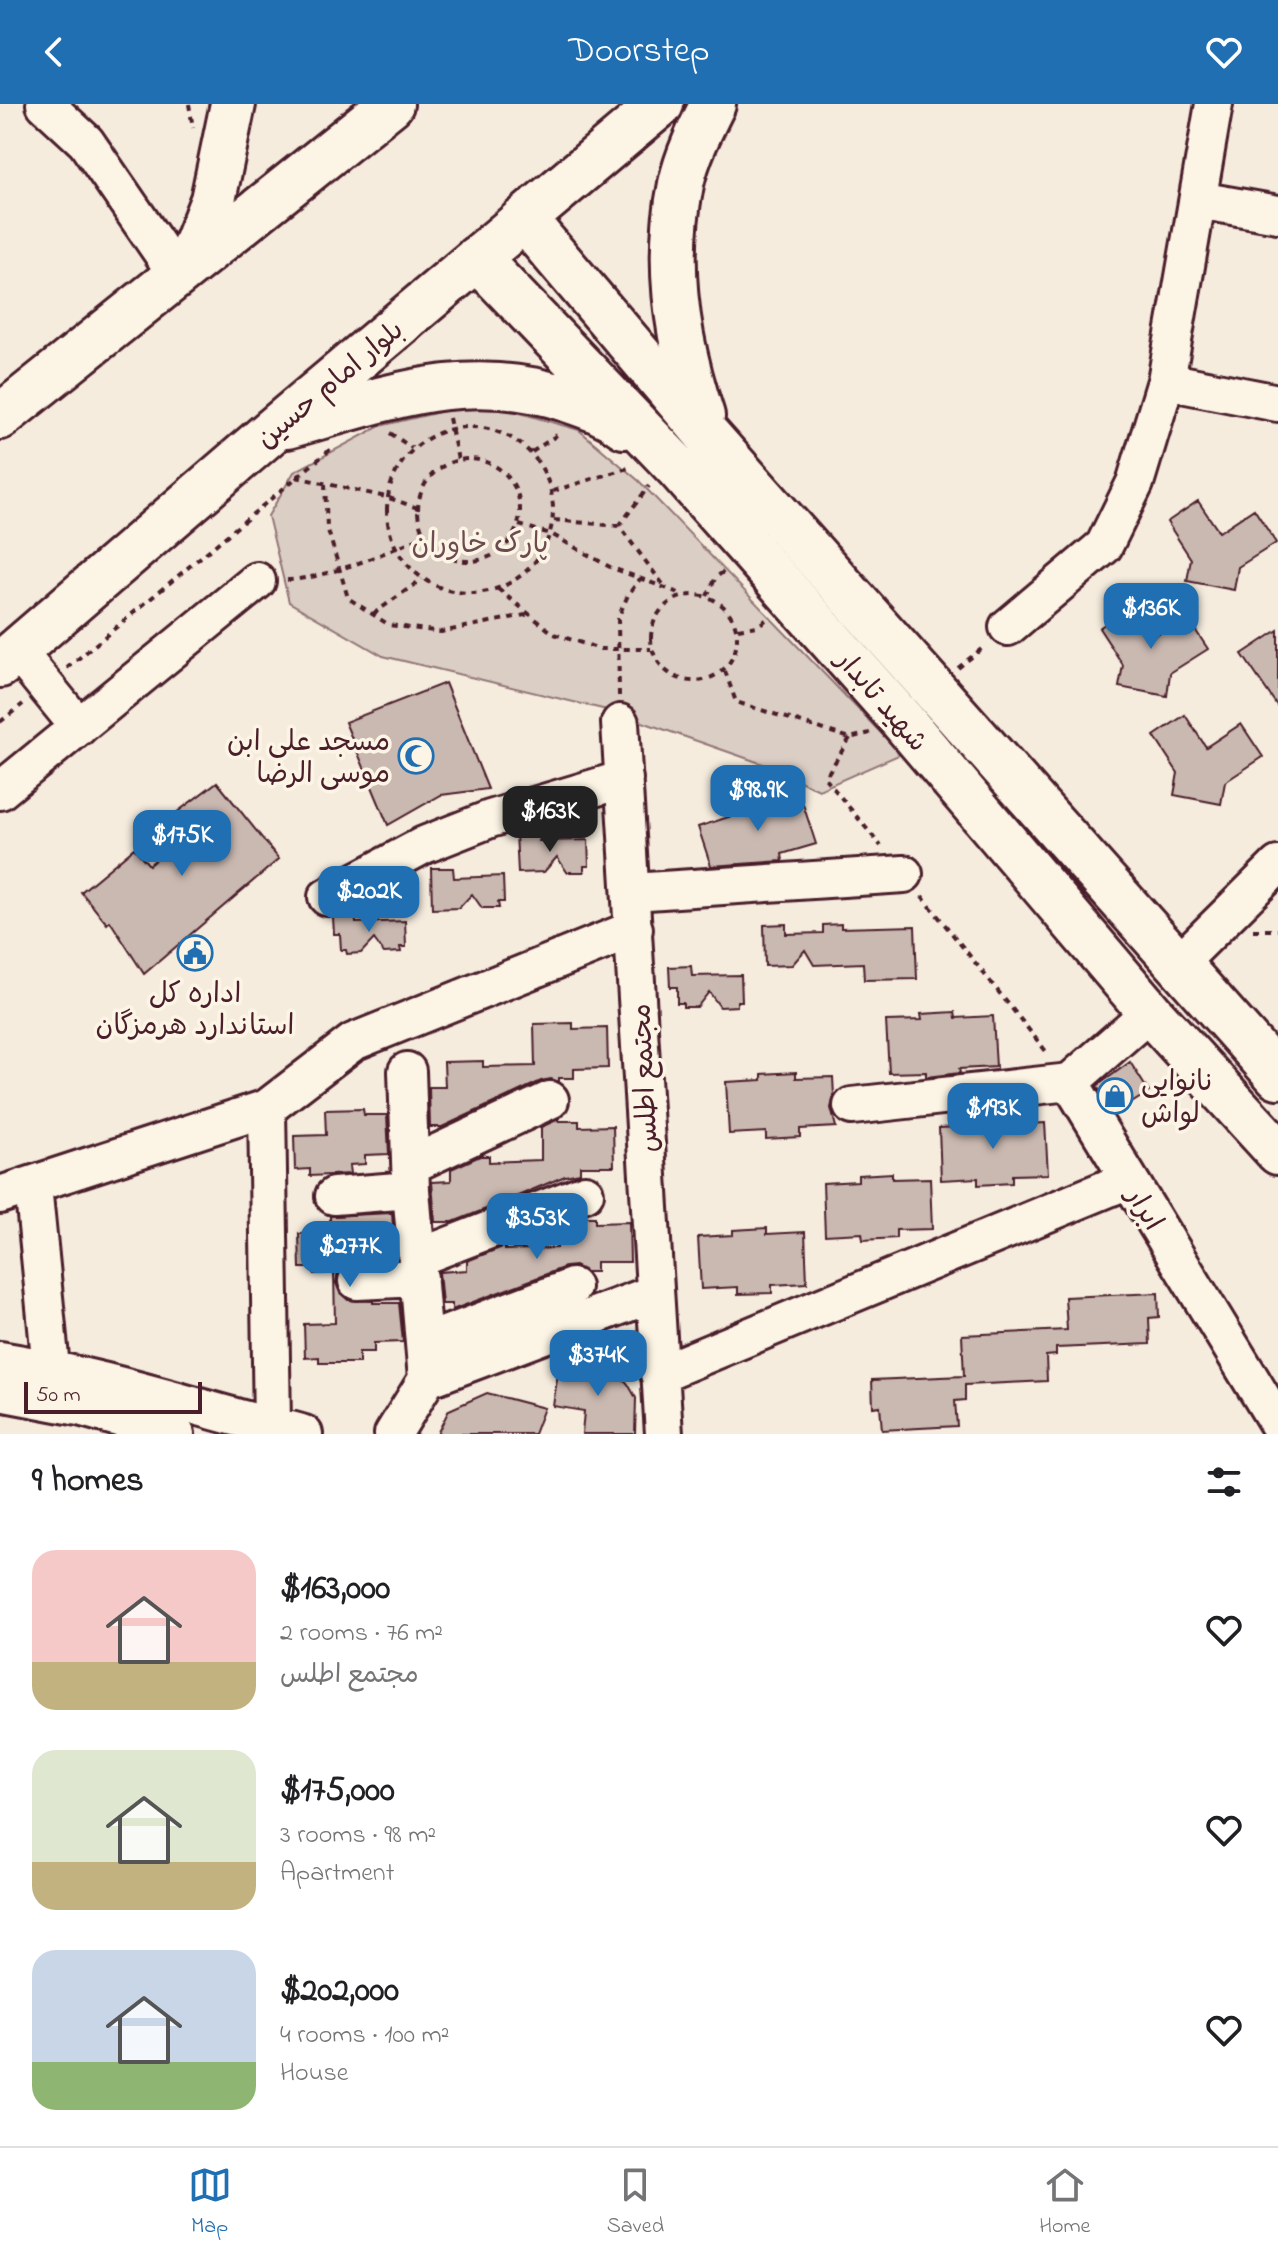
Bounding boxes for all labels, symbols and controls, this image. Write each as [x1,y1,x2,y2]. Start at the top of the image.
text: Doorstep [568,26,710,79]
icon: back [32,30,76,74]
icon: heart [1202,30,1246,74]
street label: بلوار امام حسین [248,312,414,460]
park label: پارک خاوران [412,525,548,566]
pin: $136K [1095,583,1207,651]
text: $136K [1122,590,1180,628]
street label: شهید تابدار [823,641,936,762]
place label: مسجد علی ابن موسی الرضا [227,723,390,796]
mosque icon: مسجد علی ابن موسی الرضا [397,737,435,775]
pin: $98.9K [693,765,823,833]
text: $98.9K [728,772,788,810]
pin: $163K [494,786,606,854]
text: $163K [521,793,579,831]
pin: $175K [126,810,238,878]
text: $175K [151,817,213,855]
pin: $202K [313,866,425,934]
text: $202K [336,873,402,911]
public building icon: اداره کل استاندارد هرمزگان [176,934,214,972]
place label: اداره کل استاندارد هرمزگان [96,975,294,1048]
street label: مجتمع اطلس [622,1002,671,1153]
place label: نانوایی لواش [1141,1063,1214,1136]
shop icon: نانوایی لواش [1096,1077,1134,1115]
pin: $193K [937,1083,1049,1151]
text: $193K [965,1090,1021,1128]
street label: ابرار [1113,1179,1172,1239]
pin: $353K [481,1193,593,1261]
text: $353K [505,1200,569,1238]
pin: $277K [294,1221,406,1289]
text: $277K [319,1228,381,1266]
pin: $374K [542,1330,654,1398]
text: $374K [568,1337,628,1375]
scale bar [24,1378,202,1414]
text: 50 m [36,1380,81,1412]
text: 9 homes [32,1457,144,1507]
icon: filters [1202,1460,1246,1504]
text: $163,000 [280,1565,390,1615]
icon: home [96,1582,192,1678]
icon: heart [1202,1608,1246,1652]
text: 2 rooms · 76 m² [280,1615,443,1653]
text: مجتمع اطلس [280,1657,419,1695]
text: $175,000 [280,1767,395,1817]
icon: home [96,1782,192,1878]
icon: heart [1202,1808,1246,1852]
text: 3 rooms · 98 m² [280,1817,436,1855]
text: Apartment [280,1855,394,1893]
text: $202,000 [280,1967,399,2017]
icon: home [96,1982,192,2078]
icon: heart [1202,2008,1246,2052]
text: 4 rooms · 100 m² [280,2017,449,2055]
text: House [280,2055,348,2093]
tab: Map [188,2163,232,2243]
tab: Saved [607,2163,664,2243]
tab: Home [1039,2163,1090,2243]

